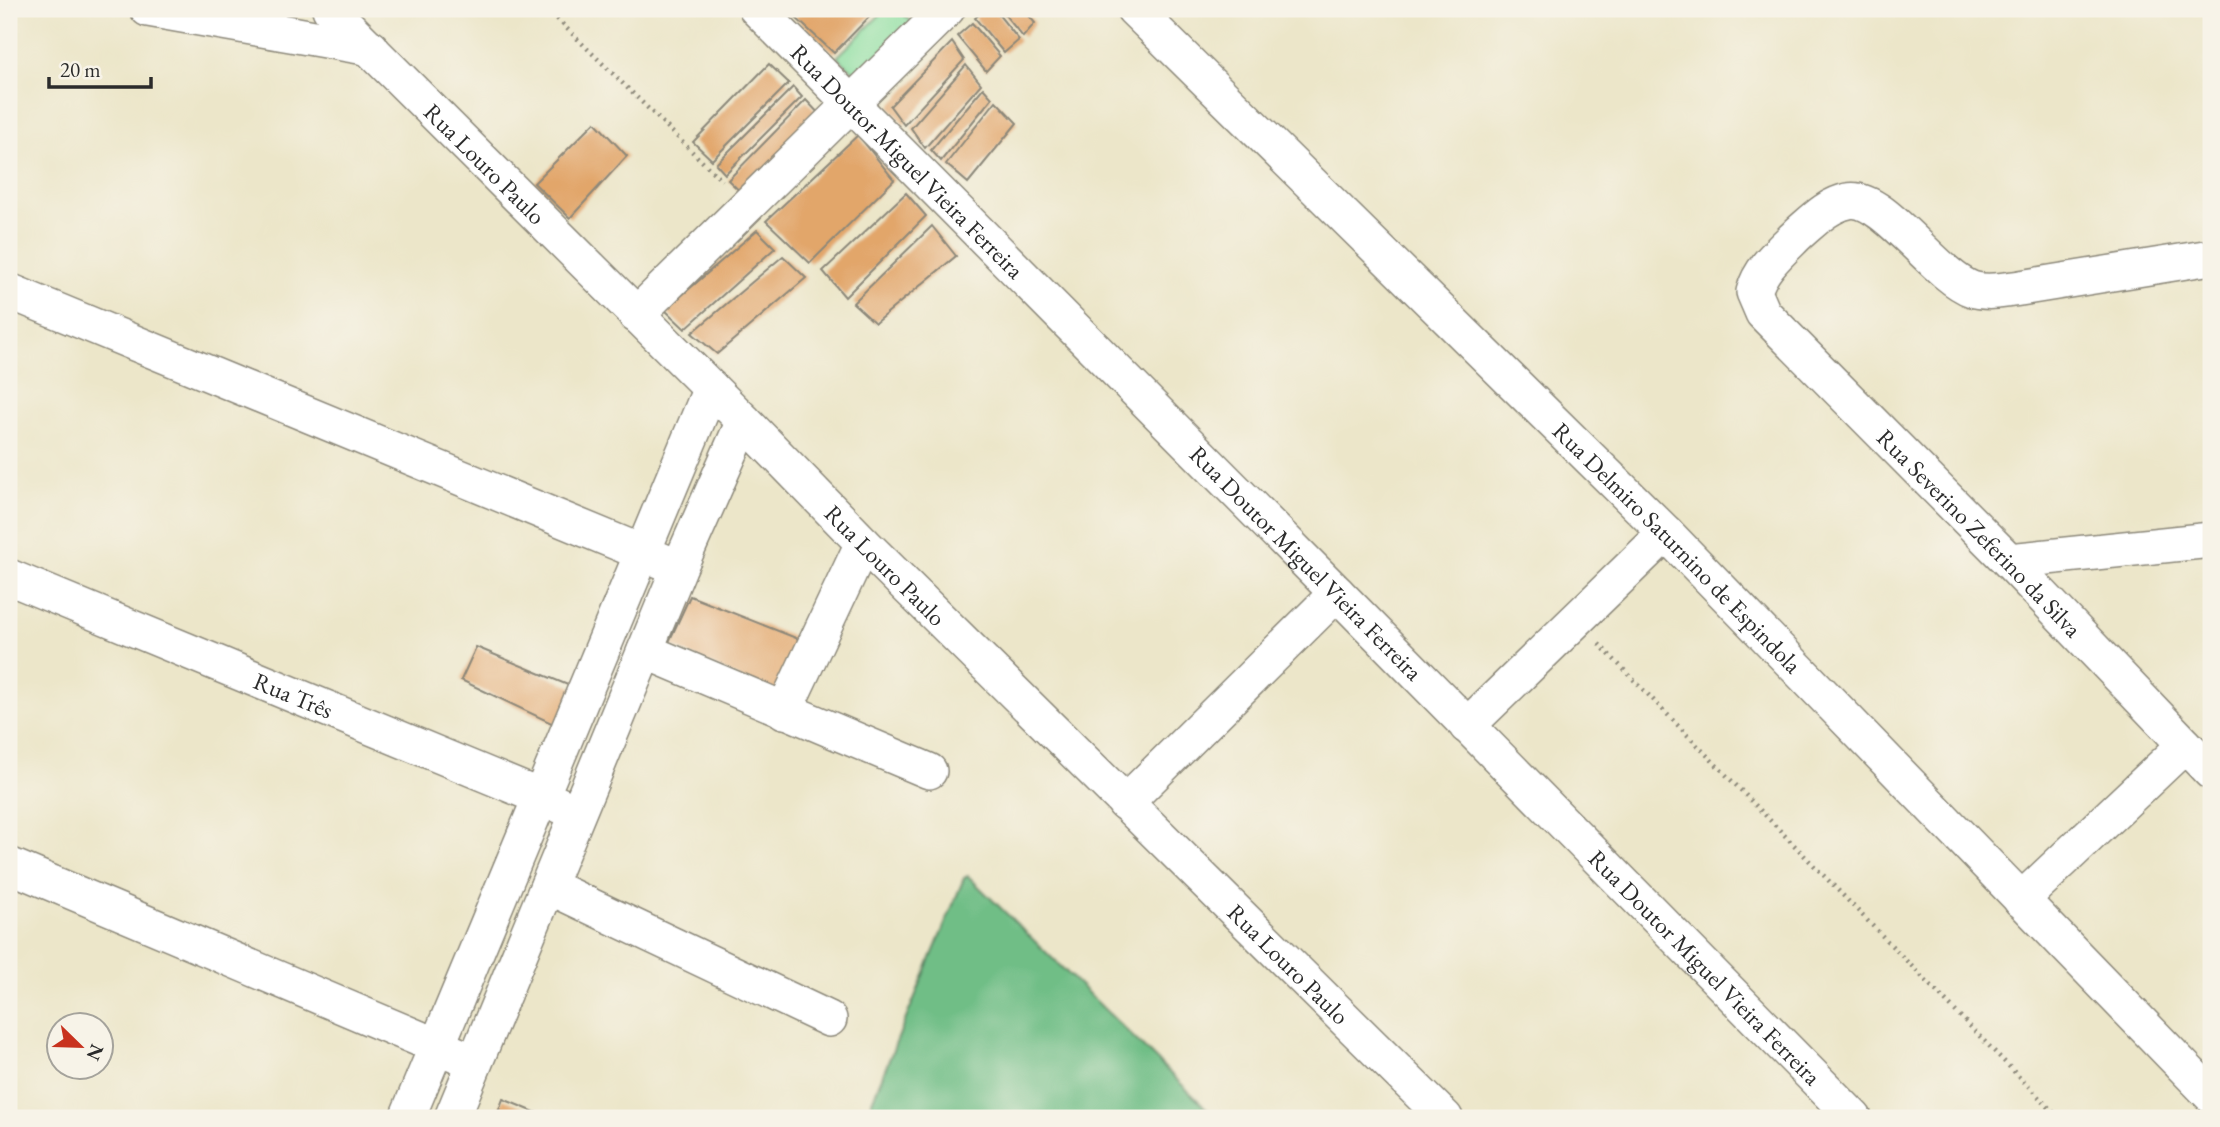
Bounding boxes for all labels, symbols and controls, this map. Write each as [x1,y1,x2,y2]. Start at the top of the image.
street label: Rua Doutor Miguel Vieira Ferreira [784,37,1031,285]
scale bar [49,46,150,90]
text: 20 m [60,56,101,83]
street label: Rua Louro Paulo [418,96,553,231]
street label: Rua Delmiro Saturnino de Espindola [1547,415,1809,680]
street label: Rua Severino Zeferino da Silva [1871,422,2089,644]
street label: Rua Doutor Miguel Vieira Ferreira [1183,438,1430,687]
street label: Rua Louro Paulo [818,498,953,632]
street label: Rua Três [249,665,338,725]
street label: Rua Doutor Miguel Vieira Ferreira [1582,843,1829,1092]
street label: Rua Louro Paulo [1221,897,1356,1031]
north arrow [46,1012,116,1082]
text: N [80,1040,110,1065]

